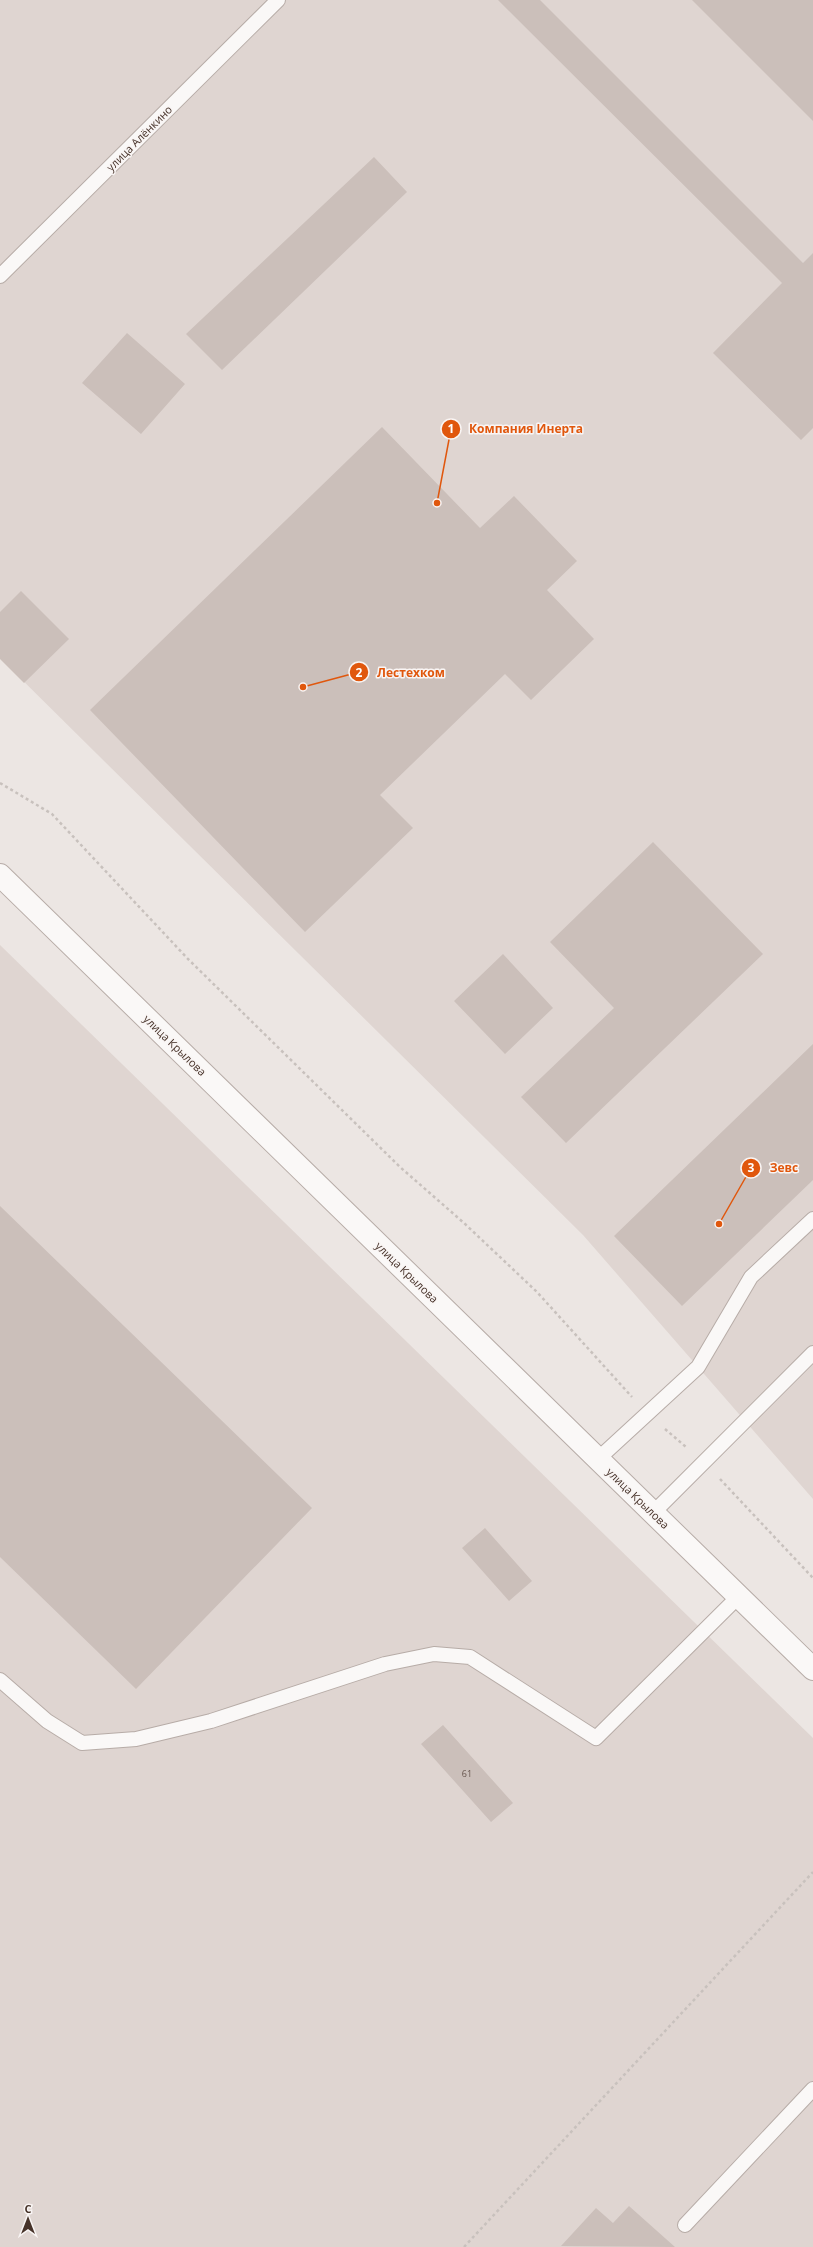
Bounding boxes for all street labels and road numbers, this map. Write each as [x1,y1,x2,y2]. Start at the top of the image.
street label: улица Алёнкино [103,102,175,174]
street label: улица Крылова [140,1011,210,1079]
street label: улица Крылова [372,1238,442,1306]
street label: улица Крылова [603,1464,673,1532]

